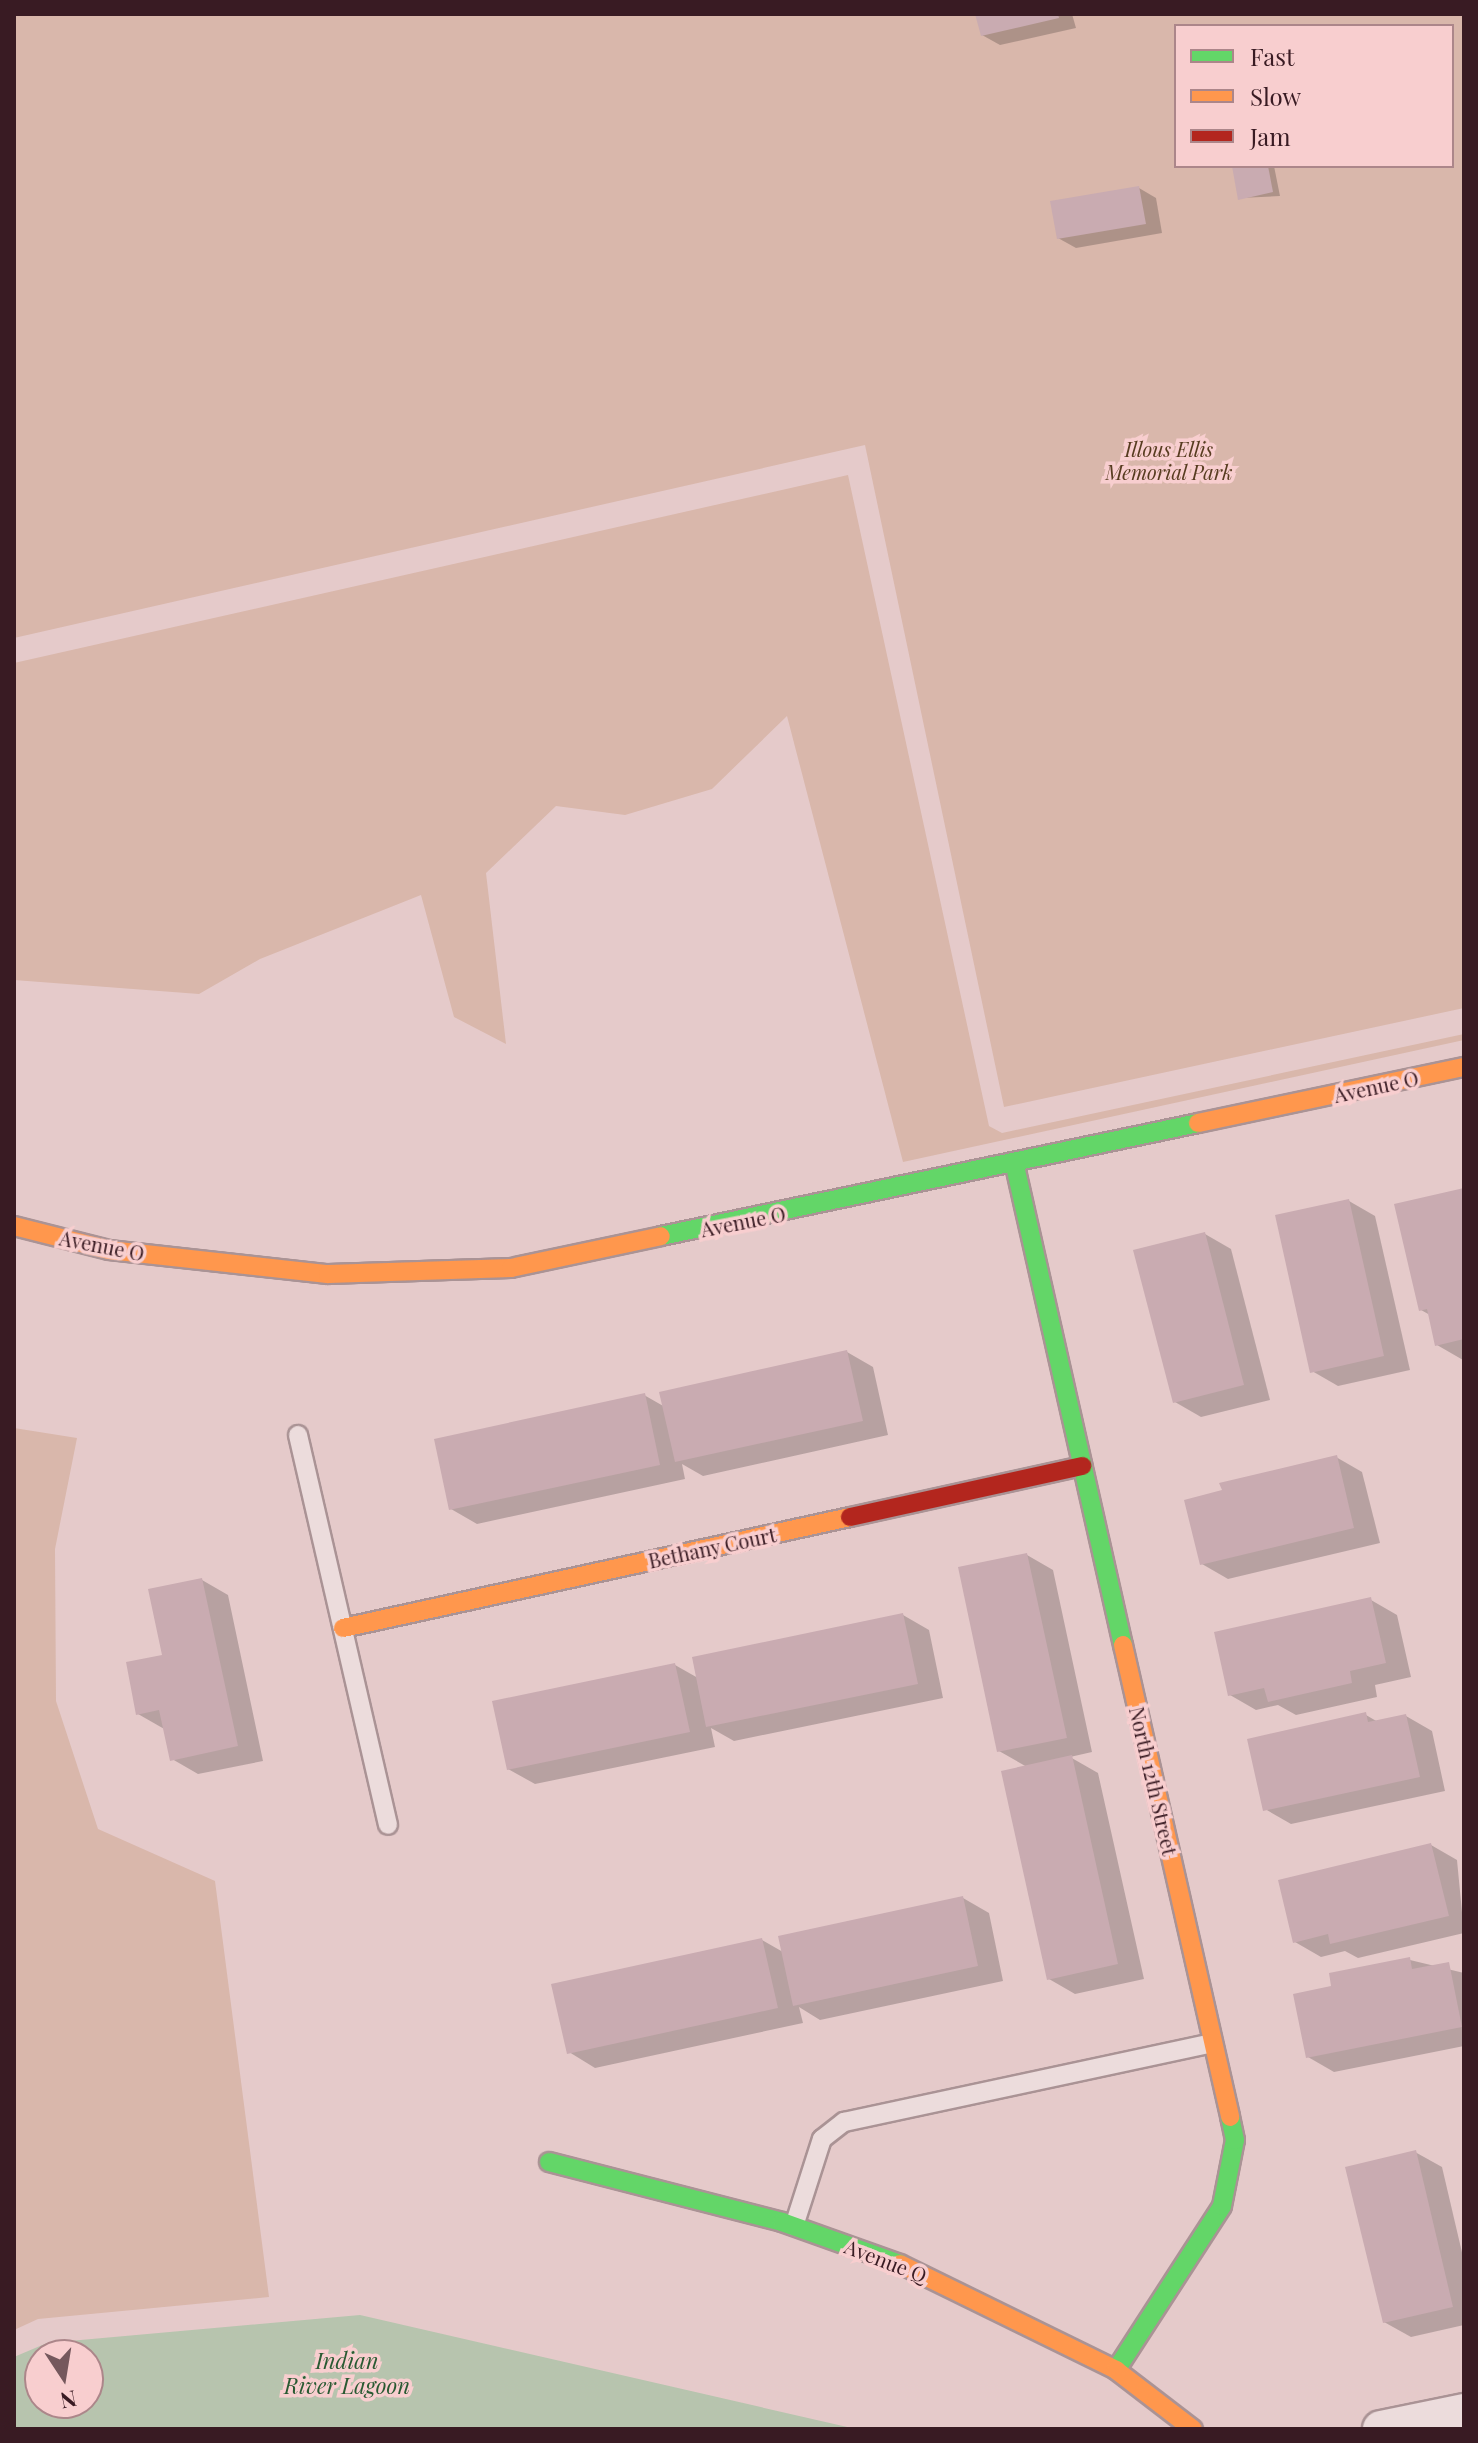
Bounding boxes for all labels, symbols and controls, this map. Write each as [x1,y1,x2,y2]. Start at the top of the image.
legend [1174,24,1454,168]
text: Fast [1250,40,1295,72]
text: Slow [1250,80,1301,112]
text: Jam [1250,120,1291,152]
park label: Illous Ellis Memorial Park [1105,437,1233,484]
street label: Avenue O [1332,1065,1420,1107]
street label: Avenue O [699,1201,787,1241]
street label: Avenue O [58,1225,146,1265]
street label: Bethany Court [646,1522,778,1572]
street label: North 12th Street [1125,1704,1183,1858]
street label: Avenue Q [842,2233,930,2287]
north arrow [24,2339,104,2419]
water label: Indian River Lagoon [284,2347,410,2398]
text: N [58,2384,79,2417]

